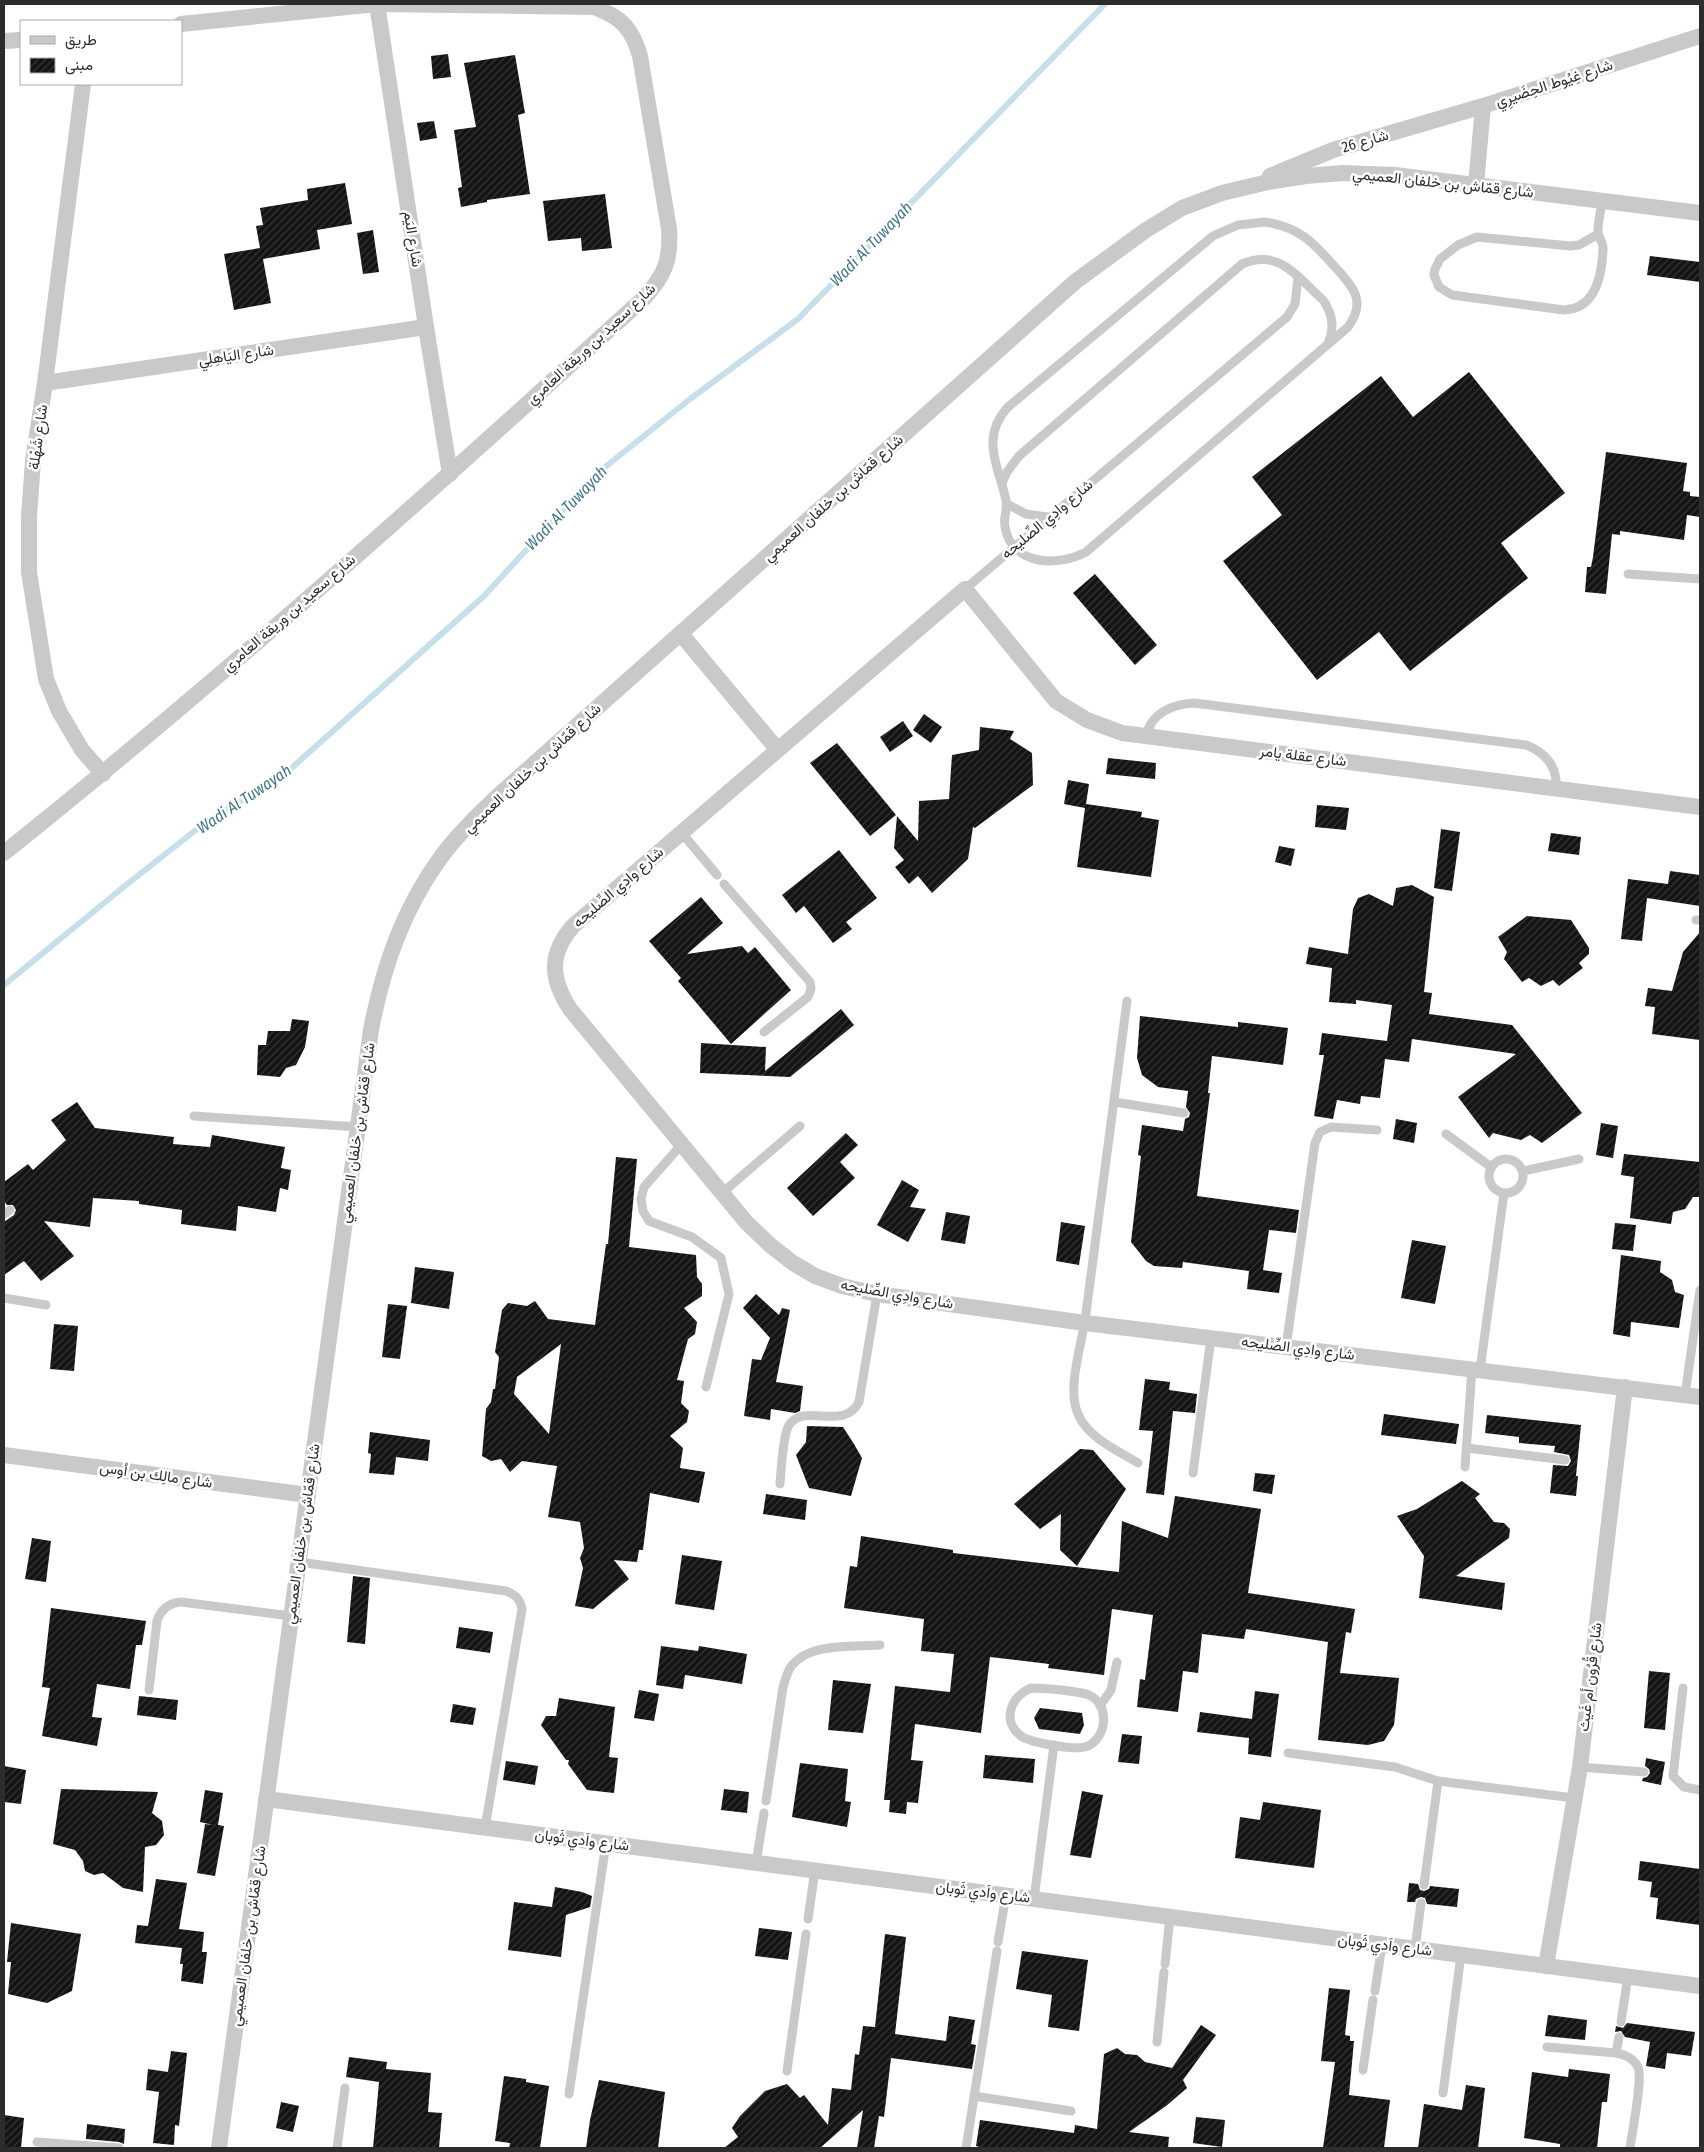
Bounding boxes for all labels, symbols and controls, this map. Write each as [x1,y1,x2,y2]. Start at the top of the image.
legend [20,20,182,85]
text: طريق [65,31,97,50]
street label: شارع غِيُوط الحِضَيرِي [1493,55,1616,114]
text: مبنى [65,56,93,75]
street label: شارع 26 [1340,126,1391,158]
street label: شارع قمّاش بن خلفان العميمي [1351,165,1535,205]
water label: Wadi Al Tuwayah [826,198,916,290]
street label: شارع اليَم [398,210,426,269]
street label: شارع سعيد بن وريقة العامري [523,279,662,411]
street label: شارع اليَاهِلِي [197,341,275,373]
street label: شارع شَهْلة [25,403,53,471]
street label: شارع قمّاش بن خلفان العميمي [759,430,909,569]
water label: Wadi Al Tuwayah [521,462,611,554]
street label: شارع وادِي الصِّليحه [998,475,1099,566]
street label: شارع سعيد بن وريقة العامري [219,550,362,678]
street label: شارع قمّاش بن خلفان العميمي [459,699,608,840]
street label: شارع عقلة يامر [1257,742,1348,772]
water label: Wadi Al Tuwayah [193,760,295,838]
street label: شارع وادِي الصِّليحه [569,843,670,934]
street label: شارع قمّاش بن خلفان العميمي [335,1041,383,1225]
street label: شارع وادِي الصِّليحه [839,1275,955,1317]
street label: شارع وادِي الصِّليحه [1240,1332,1356,1368]
street label: شارع قمّاش بن خلفان العميمي [280,1442,328,1626]
street label: شارع مالِك بن أوس [98,1458,214,1494]
street label: شارع قُرُون أم غَيث [1572,1621,1608,1733]
street label: شارع واَدي ثَوبان [533,1825,630,1859]
street label: شارع قمّاش بن خلفان العميمي [226,1844,274,2028]
street label: شارع واَدي ثَوبان [934,1877,1031,1911]
street label: شارع واَدي ثَوبان [1336,1930,1433,1964]

